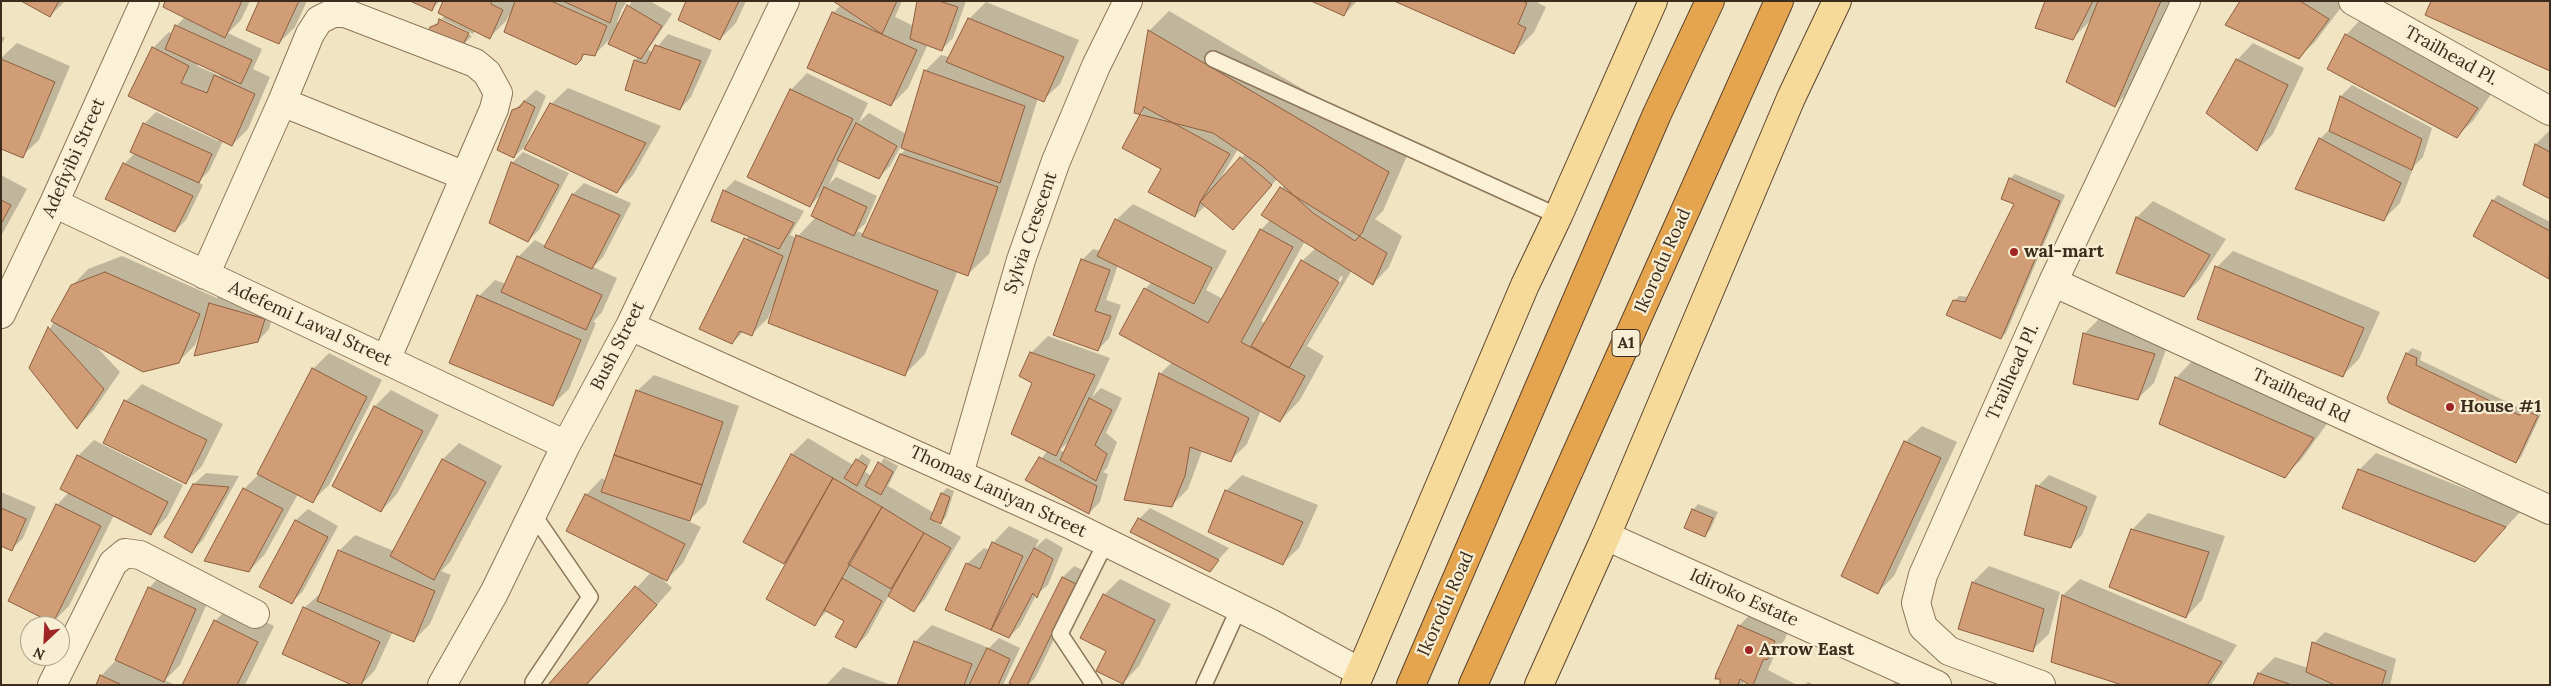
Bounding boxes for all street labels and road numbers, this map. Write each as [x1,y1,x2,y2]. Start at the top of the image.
street label: Trailhead Pl. [2400,21,2502,91]
street label: Adefiyibi Street [38,95,110,221]
street label: Sylvia Crescent [1000,169,1062,297]
street label: Ikorodu Road [1630,205,1696,317]
street label: Adefemi Lawal Street [225,277,395,371]
street label: Bush Street [586,298,650,394]
street label: Trailhead Pl. [1982,320,2044,424]
road number: A1 [1612,329,1640,356]
street label: Trailhead Rd [2249,364,2353,428]
street label: Thomas Laniyan Street [906,441,1090,543]
street label: Ikorodu Road [1413,548,1479,660]
street label: Idiroko Estate [1686,564,1802,632]

